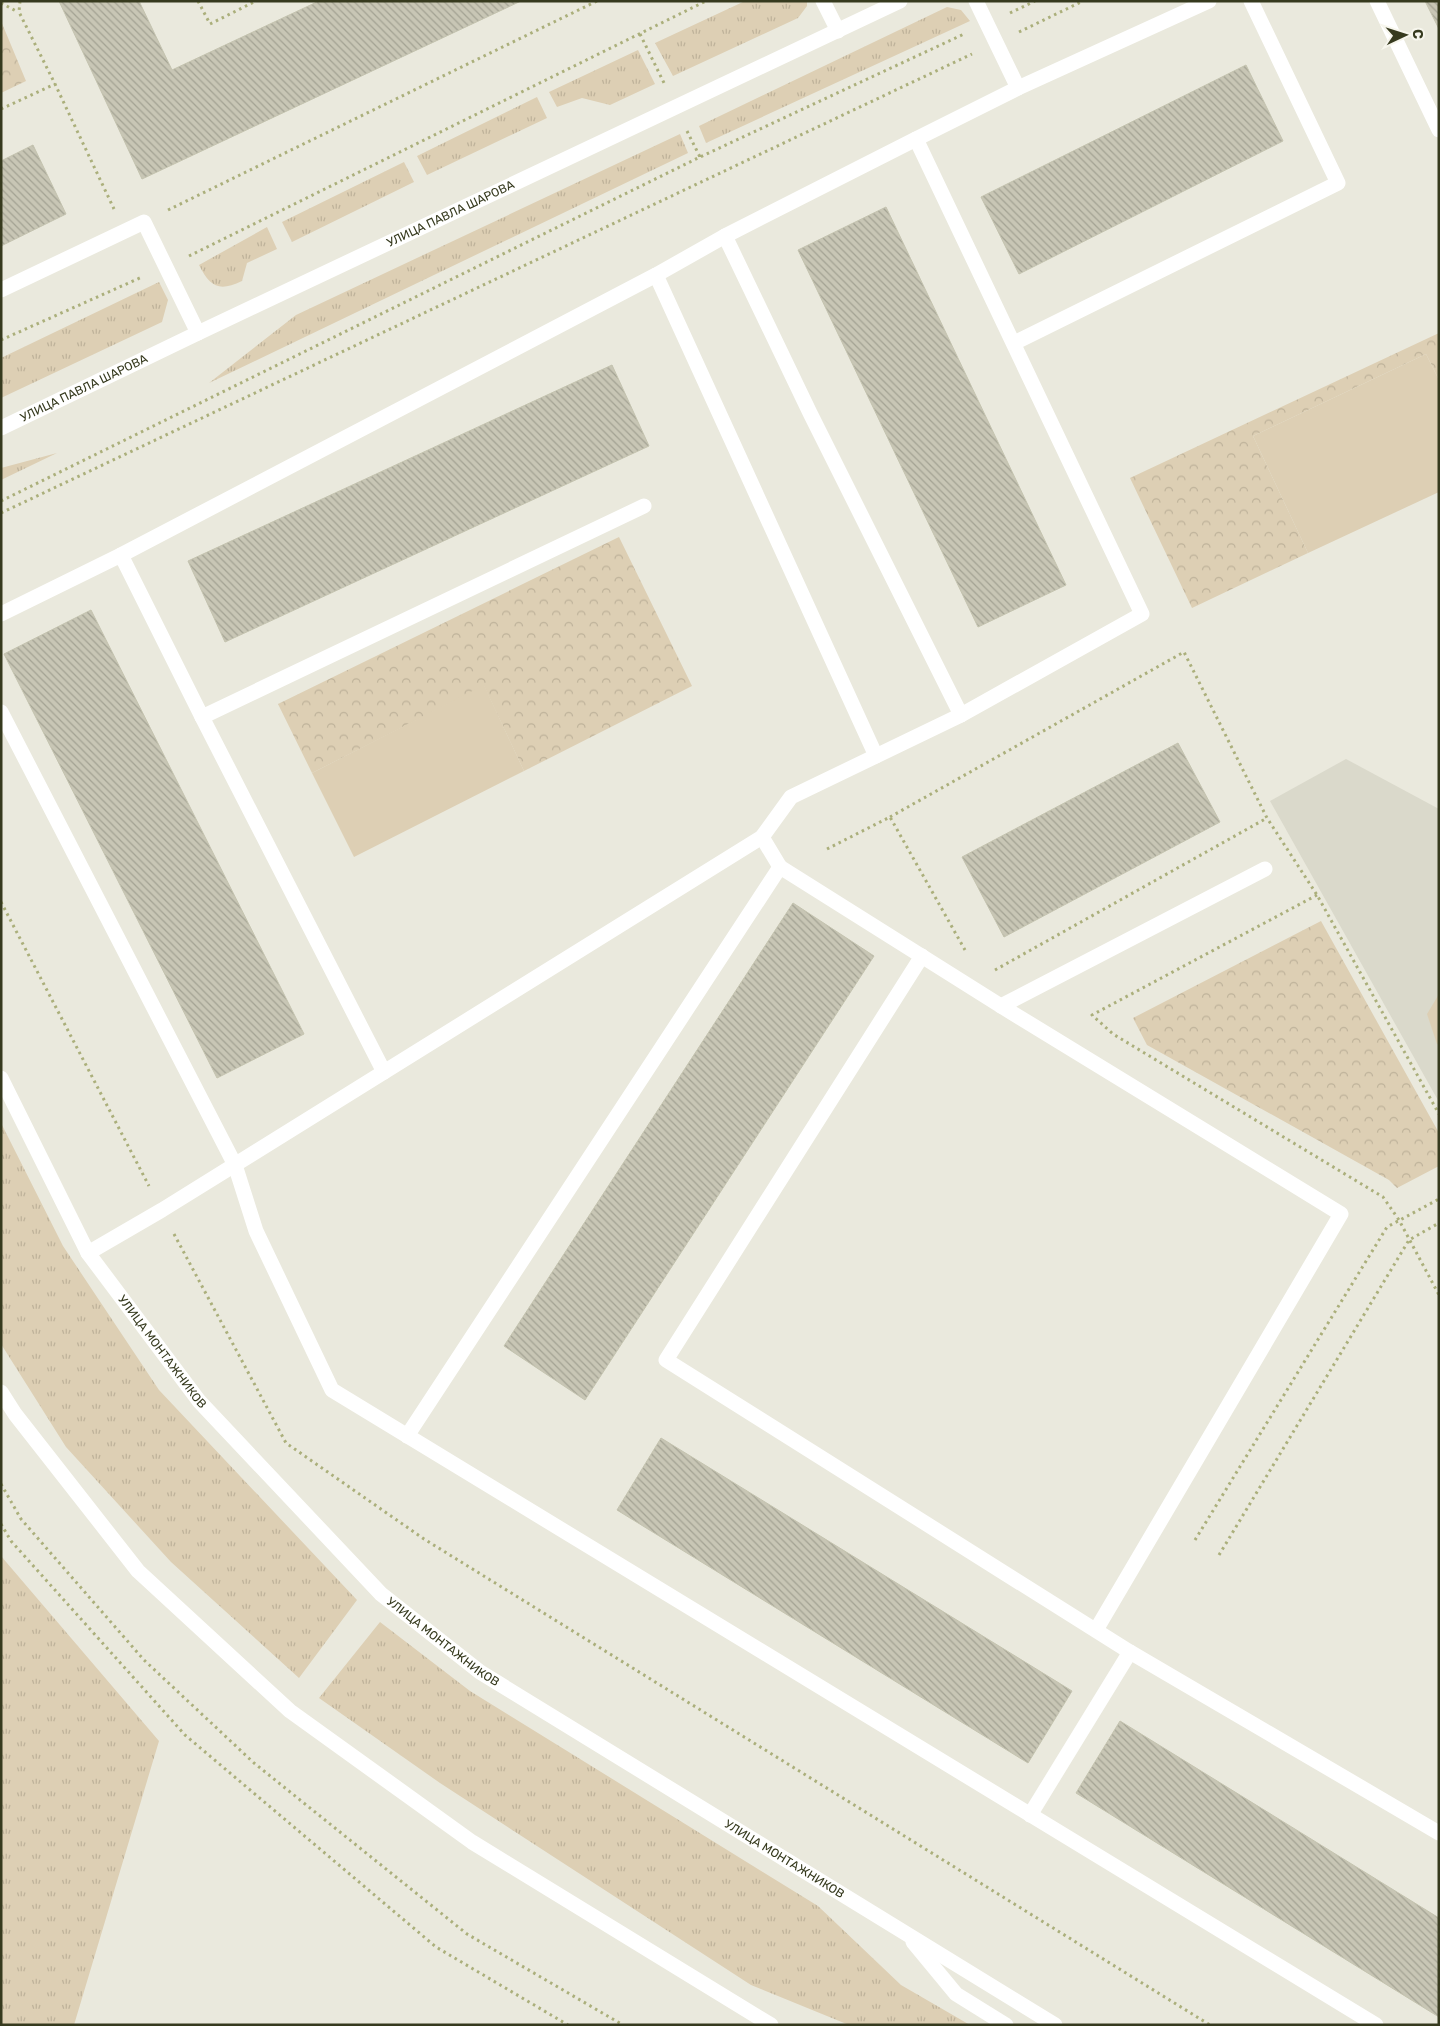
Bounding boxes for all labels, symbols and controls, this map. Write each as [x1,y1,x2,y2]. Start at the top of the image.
north arrow [1380,10,1430,60]
text: С [1409,29,1426,40]
street label: УЛИЦА ПАВЛА ШАРОВА [384,177,517,250]
street label: УЛИЦА ПАВЛА ШАРОВА [18,351,150,425]
street label: УЛИЦА МОНТАЖНИКОВ [115,1292,209,1411]
street label: УЛИЦА МОНТАЖНИКОВ [384,1594,502,1689]
street label: УЛИЦА МОНТАЖНИКОВ [722,1817,847,1901]

